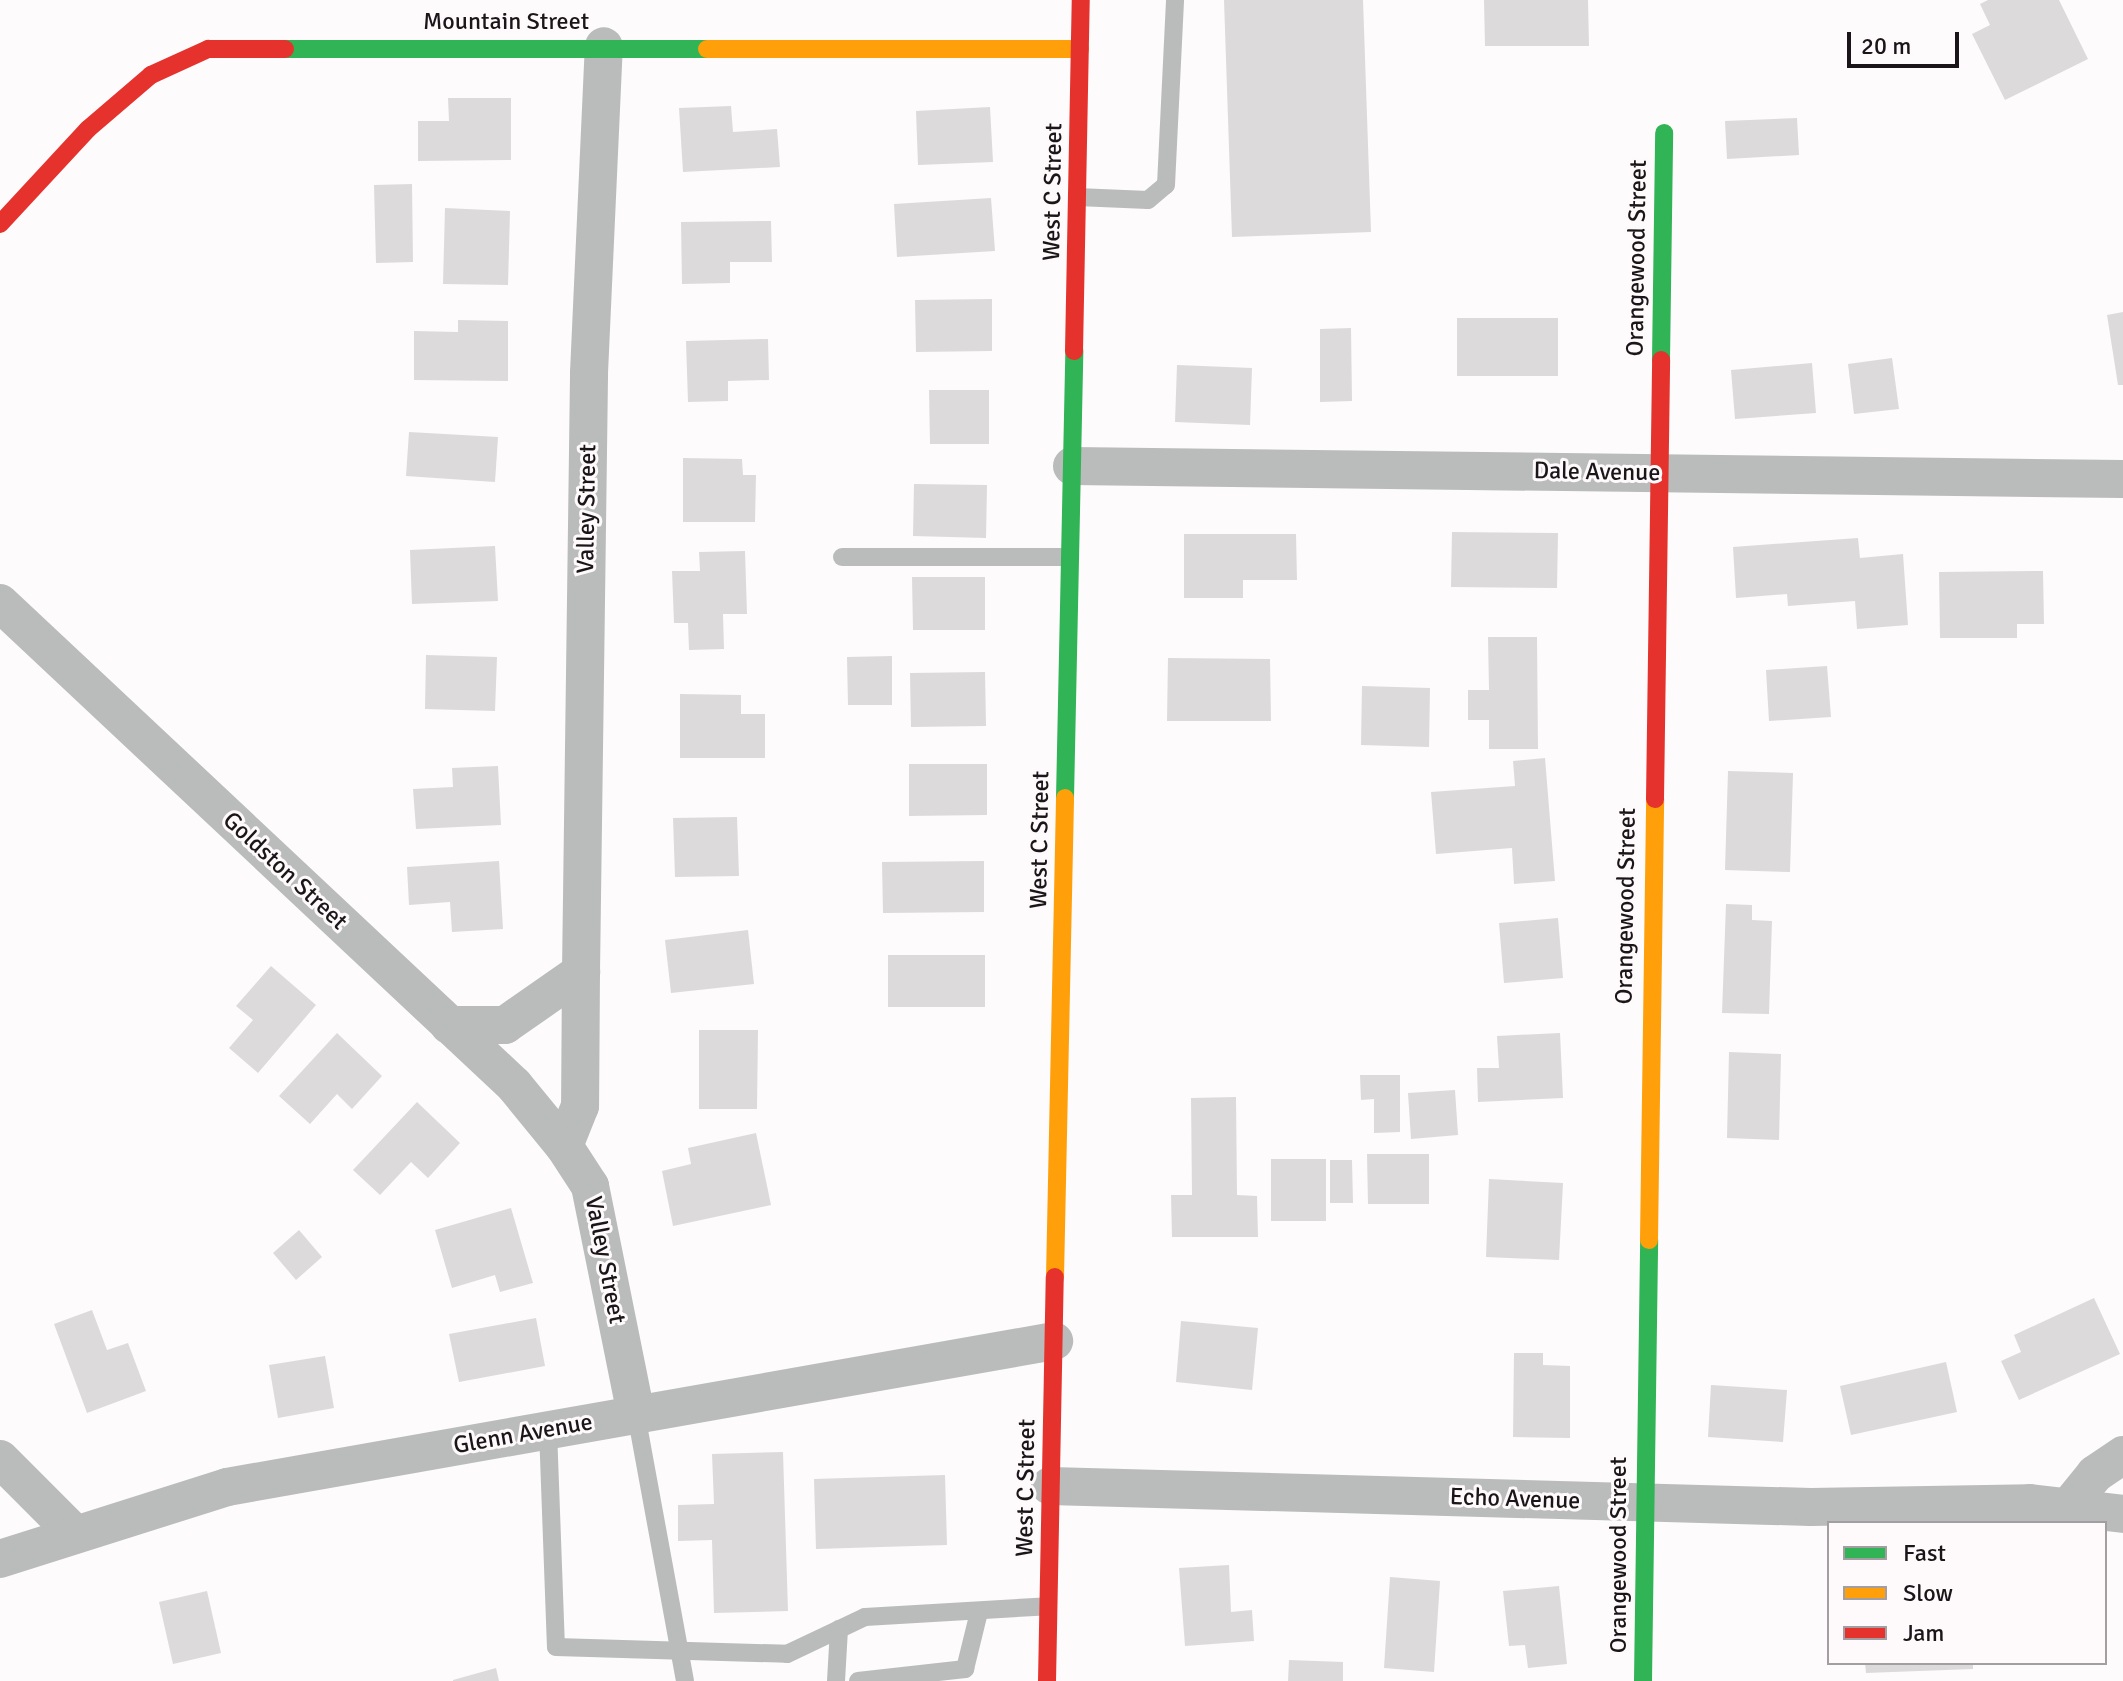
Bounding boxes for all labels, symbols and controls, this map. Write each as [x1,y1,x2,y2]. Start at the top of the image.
street label: Mountain Street [423,8,589,36]
scale bar [1851,16,1963,66]
text: 20 m [1861,31,1911,61]
street label: West C Street [1037,123,1069,261]
street label: Orangewood Street [1621,159,1653,357]
street label: Valley Street [571,444,603,574]
street label: Dale Avenue [1533,456,1661,488]
street label: West C Street [1024,771,1056,909]
street label: Goldston Street [217,806,353,936]
street label: Orangewood Street [1610,807,1642,1005]
street label: Valley Street [579,1194,631,1326]
street label: Glenn Avenue [451,1408,595,1460]
street label: West C Street [1010,1419,1042,1557]
street label: Orangewood Street [1605,1457,1633,1653]
street label: Echo Avenue [1449,1482,1581,1516]
legend [1827,1521,2107,1665]
text: Fast [1903,1538,1946,1568]
text: Slow [1903,1578,1953,1608]
text: Jam [1903,1618,1944,1648]

